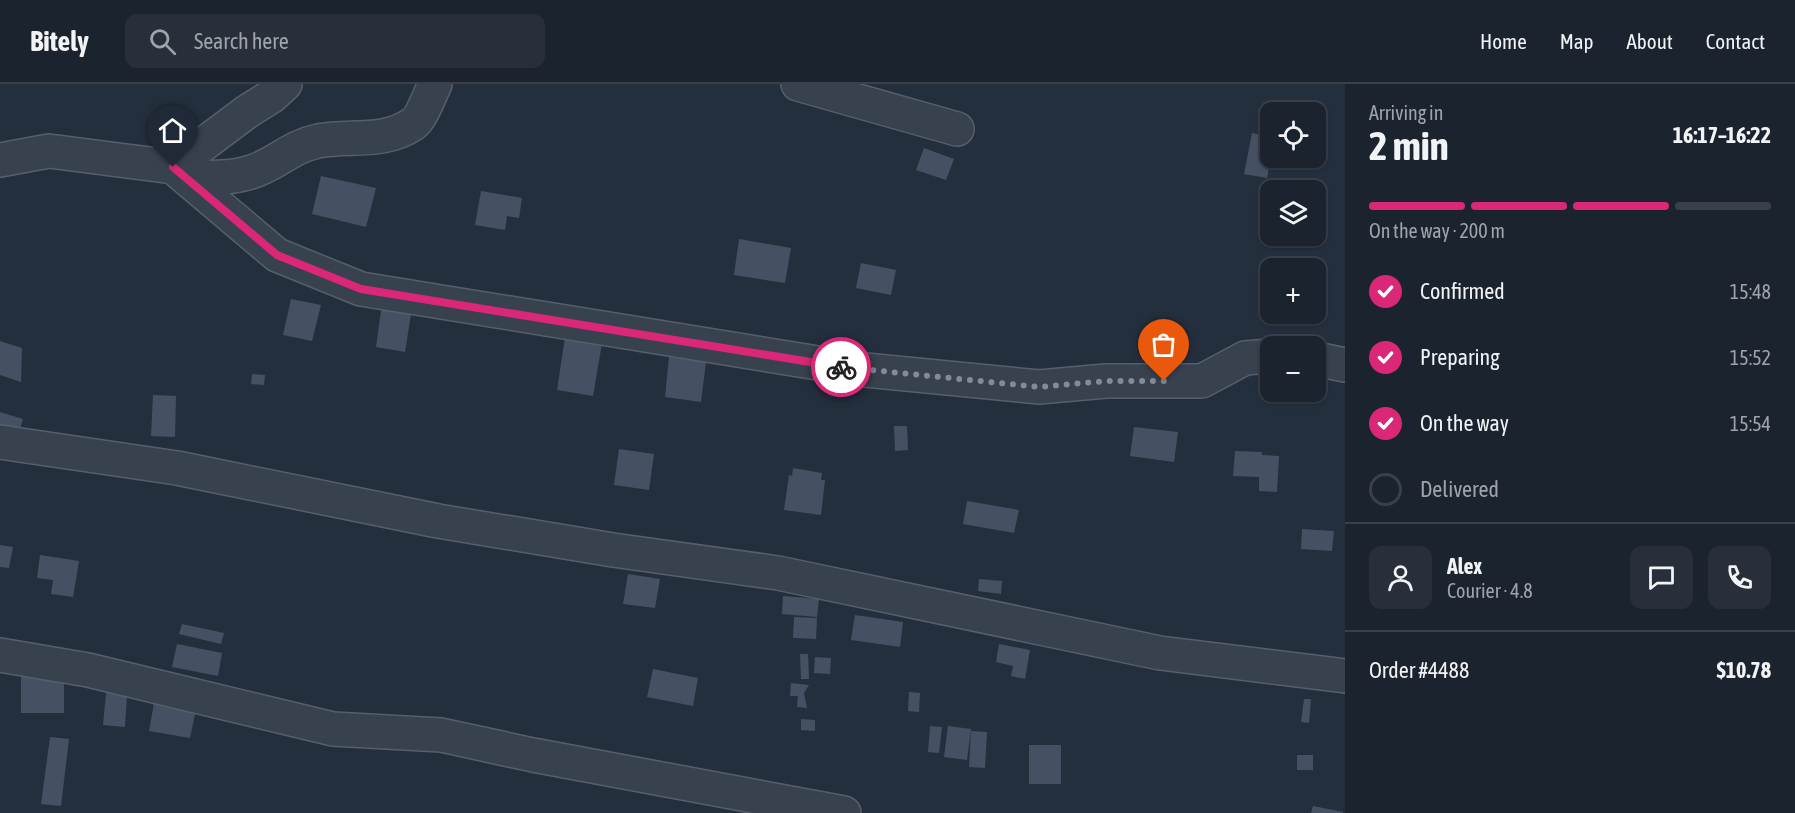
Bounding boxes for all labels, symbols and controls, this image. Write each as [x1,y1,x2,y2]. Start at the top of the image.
search box [125,14,545,68]
text: Bitely [30,25,89,57]
icon: search [146,25,179,58]
text: Search here [194,28,289,54]
text: Home [1480,29,1527,53]
text: Map [1560,29,1594,53]
text: About [1627,29,1673,53]
text: Contact [1706,29,1765,53]
text: Arriving in [1369,101,1443,124]
map controls [1260,102,1326,402]
button: locate [1260,102,1326,168]
pin [147,105,198,167]
icon: home [156,114,189,147]
text: 16:17–16:22 [1673,122,1771,148]
text: 2 min [1369,124,1449,168]
button: layers [1260,180,1326,246]
text: On the way · 200 m [1369,219,1505,242]
button: + [1260,258,1326,324]
icon: check [1369,275,1402,308]
text: Confirmed [1420,278,1505,304]
text: 15:48 [1730,280,1771,303]
pin [1138,319,1189,381]
icon: bag [1147,328,1180,361]
button: − [1260,336,1326,402]
courier [811,337,871,397]
icon: check [1369,341,1402,374]
text: Preparing [1420,344,1500,370]
text: 15:52 [1730,346,1771,369]
icon: bike [825,351,858,384]
icon: check [1369,407,1402,440]
text: On the way [1420,410,1509,436]
text: 15:54 [1730,412,1771,435]
text: Delivered [1420,476,1499,502]
button: person [1369,546,1432,609]
button: chat [1630,546,1693,609]
button: phone [1708,546,1771,609]
text: Alex [1447,553,1482,579]
text: Courier · 4.8 [1447,579,1533,602]
text: Order #4488 [1369,657,1469,683]
text: $10.78 [1716,657,1771,683]

